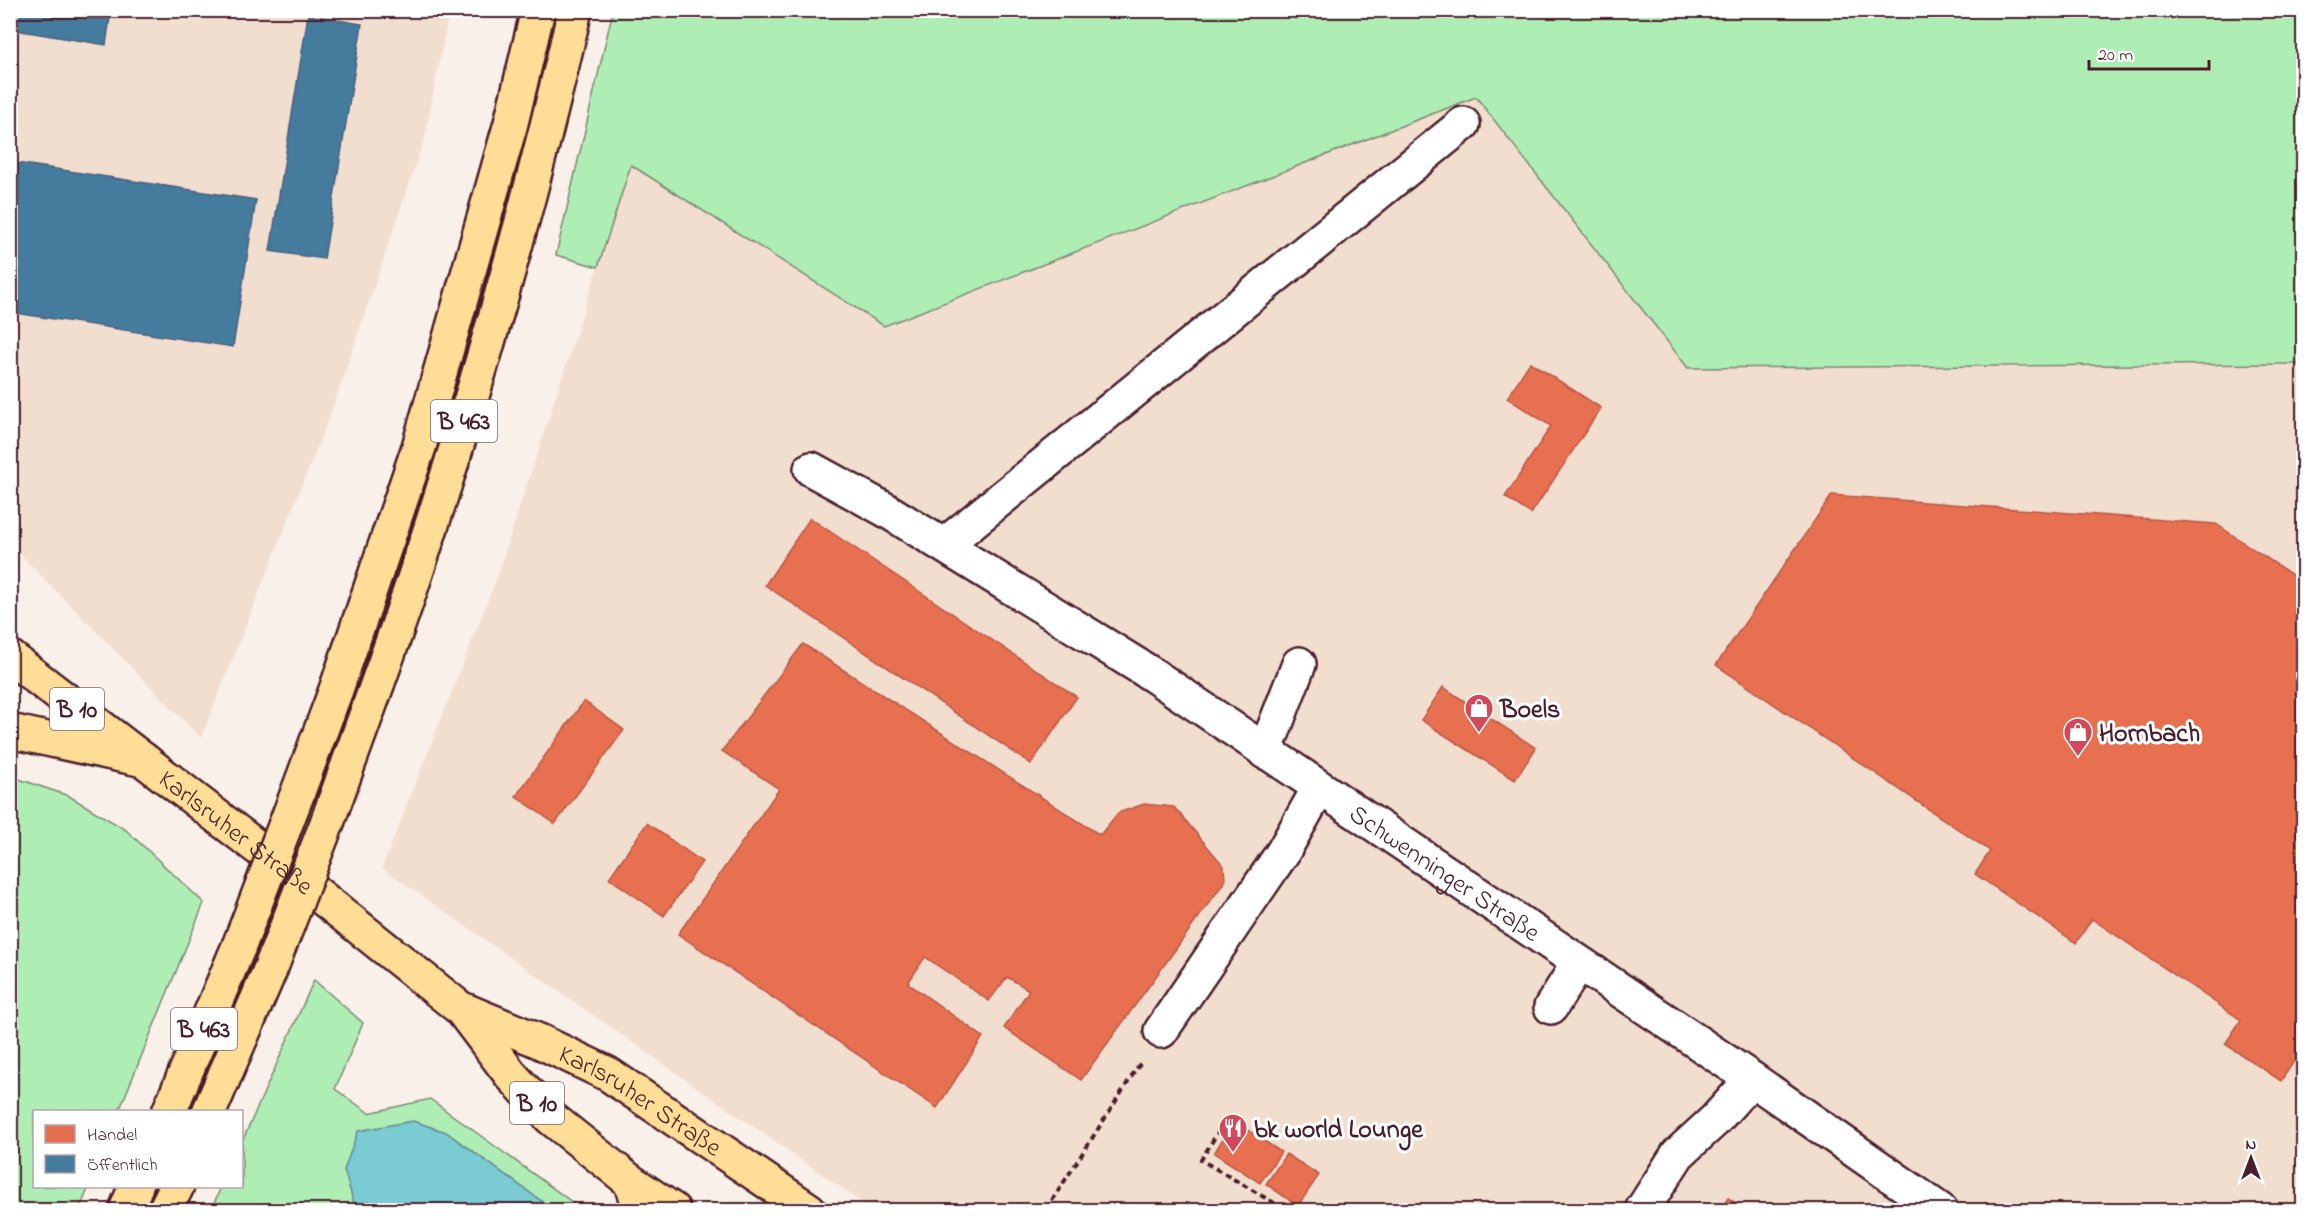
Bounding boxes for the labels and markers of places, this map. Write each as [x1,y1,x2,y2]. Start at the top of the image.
shop icon: Boels [1463,692,1495,734]
place label: Boels [1499,692,1560,730]
shop icon: Hornbach [2062,716,2094,758]
place label: Hornbach [2099,716,2200,754]
restaurant icon: bk world Lounge [1217,1112,1249,1154]
place label: bk world Lounge [1254,1112,1424,1151]

